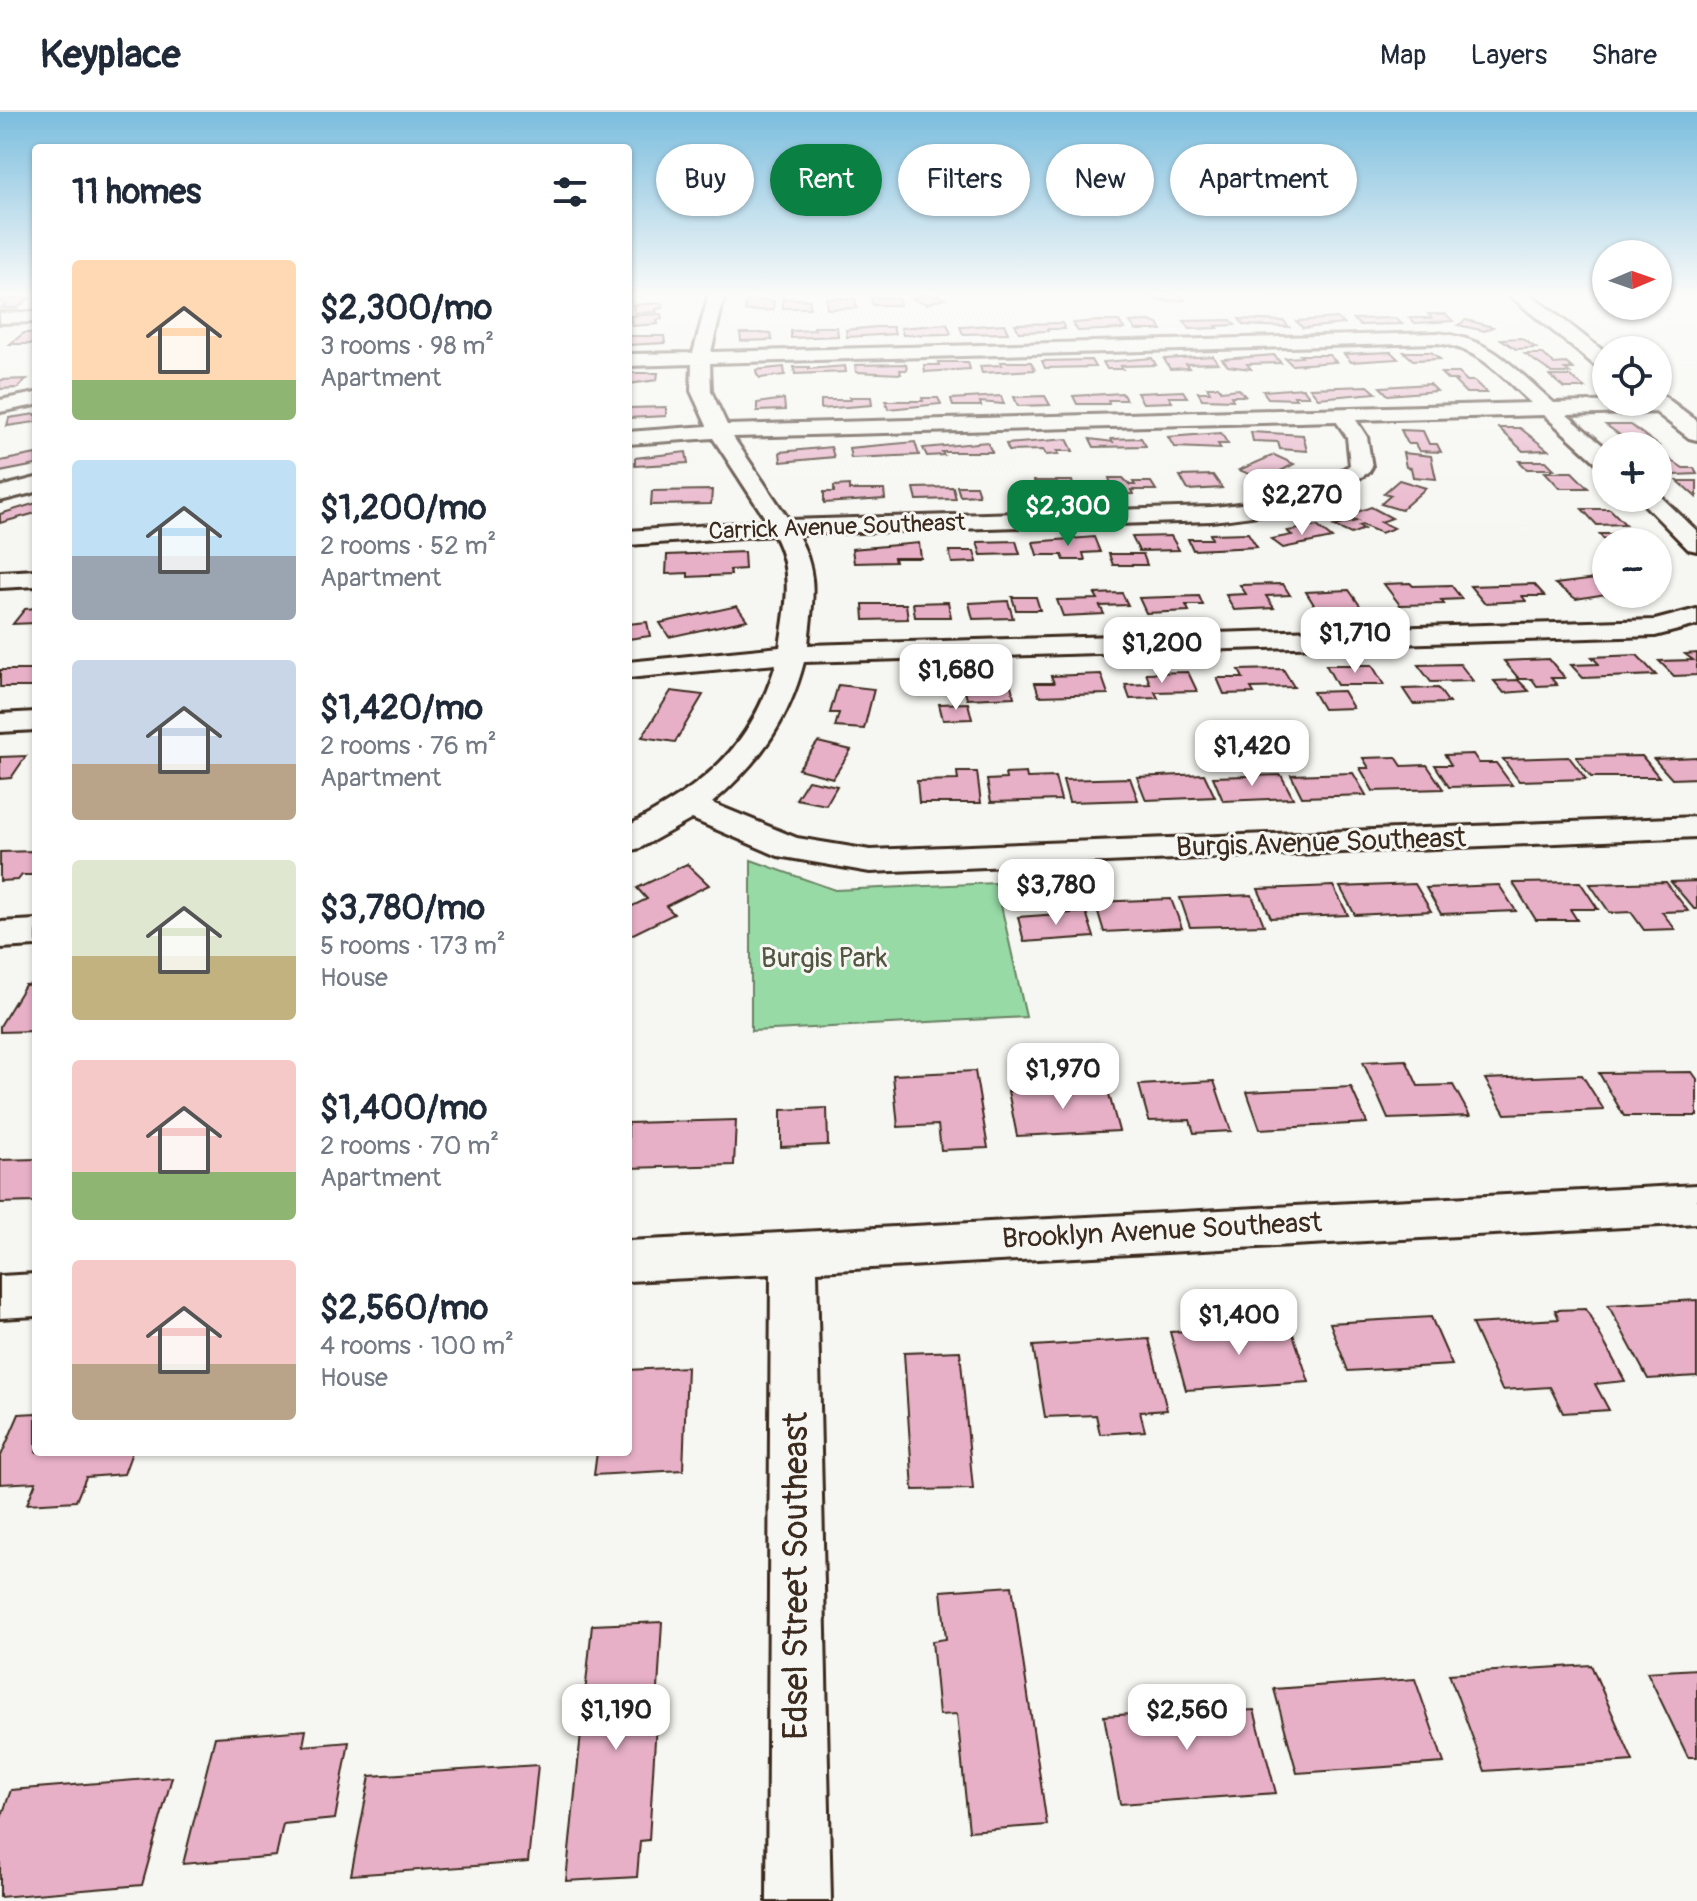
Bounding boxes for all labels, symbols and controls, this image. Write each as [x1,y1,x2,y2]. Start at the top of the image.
text: Keyplace [40,31,181,79]
text: Map [1380,38,1426,73]
text: Layers [1470,38,1547,73]
text: Share [1591,38,1657,73]
chip: Buy [656,144,754,216]
chip: Rent [770,144,882,216]
chip: Filters [898,144,1030,216]
chip: New [1046,144,1154,216]
chip: Apartment [1170,144,1357,216]
icon: filters [548,170,592,214]
text: 11 homes [72,171,201,214]
north arrow [1592,240,1672,320]
map controls [1592,240,1672,608]
text: $2,300/mo [320,287,492,330]
icon: home [136,292,232,388]
text: 3 rooms · 98 m² [320,330,494,362]
button: locate [1592,336,1672,416]
text: Apartment [320,362,441,394]
button: + [1592,432,1672,512]
pin: $2,270 [1237,469,1367,537]
text: $2,270 [1261,479,1343,511]
pin: $2,300 [1003,480,1133,548]
text: $1,200/mo [320,487,486,530]
text: $2,300 [1025,490,1111,522]
icon: home [136,492,232,588]
street label: Carrick Avenue Southeast [708,508,966,546]
button: − [1592,528,1672,608]
text: 2 rooms · 52 m² [320,530,496,562]
text: Apartment [320,562,441,594]
pin: $1,710 [1290,607,1420,675]
pin: $1,200 [1097,617,1227,685]
text: $1,710 [1319,617,1391,649]
text: $1,200 [1122,627,1202,659]
pin: $1,680 [891,644,1021,712]
text: $1,680 [918,654,994,686]
text: $1,420/mo [320,687,483,730]
icon: home [136,692,232,788]
pin: $1,420 [1187,720,1317,788]
text: 2 rooms · 76 m² [320,730,497,762]
text: $1,420 [1213,730,1291,762]
text: Apartment [320,762,441,794]
street label: Burgis Avenue Southeast [1175,820,1467,866]
pin: $3,780 [991,859,1121,927]
text: $3,780 [1016,869,1096,901]
text: $3,780/mo [320,887,485,930]
icon: home [136,892,232,988]
text: 5 rooms · 173 m² [320,930,506,962]
park label: Burgis Park [761,941,888,976]
text: House [320,962,388,994]
pin: $1,970 [998,1043,1128,1111]
text: $1,970 [1025,1053,1101,1085]
text: $1,400/mo [320,1087,487,1130]
icon: home [136,1092,232,1188]
text: 2 rooms · 70 m² [320,1130,499,1162]
text: Apartment [320,1162,441,1194]
street label: Brooklyn Avenue Southeast [1001,1205,1324,1257]
text: $2,560/mo [320,1287,488,1330]
pin: $1,400 [1174,1289,1304,1357]
icon: home [136,1292,232,1388]
text: $1,400 [1198,1299,1280,1331]
text: 4 rooms · 100 m² [320,1330,514,1362]
text: House [320,1362,388,1394]
street label: Edsel Street Southeast [775,1412,818,1740]
pin: $1,190 [551,1684,681,1752]
pin: $2,560 [1122,1684,1252,1752]
text: $1,190 [580,1694,652,1726]
text: $2,560 [1146,1694,1228,1726]

